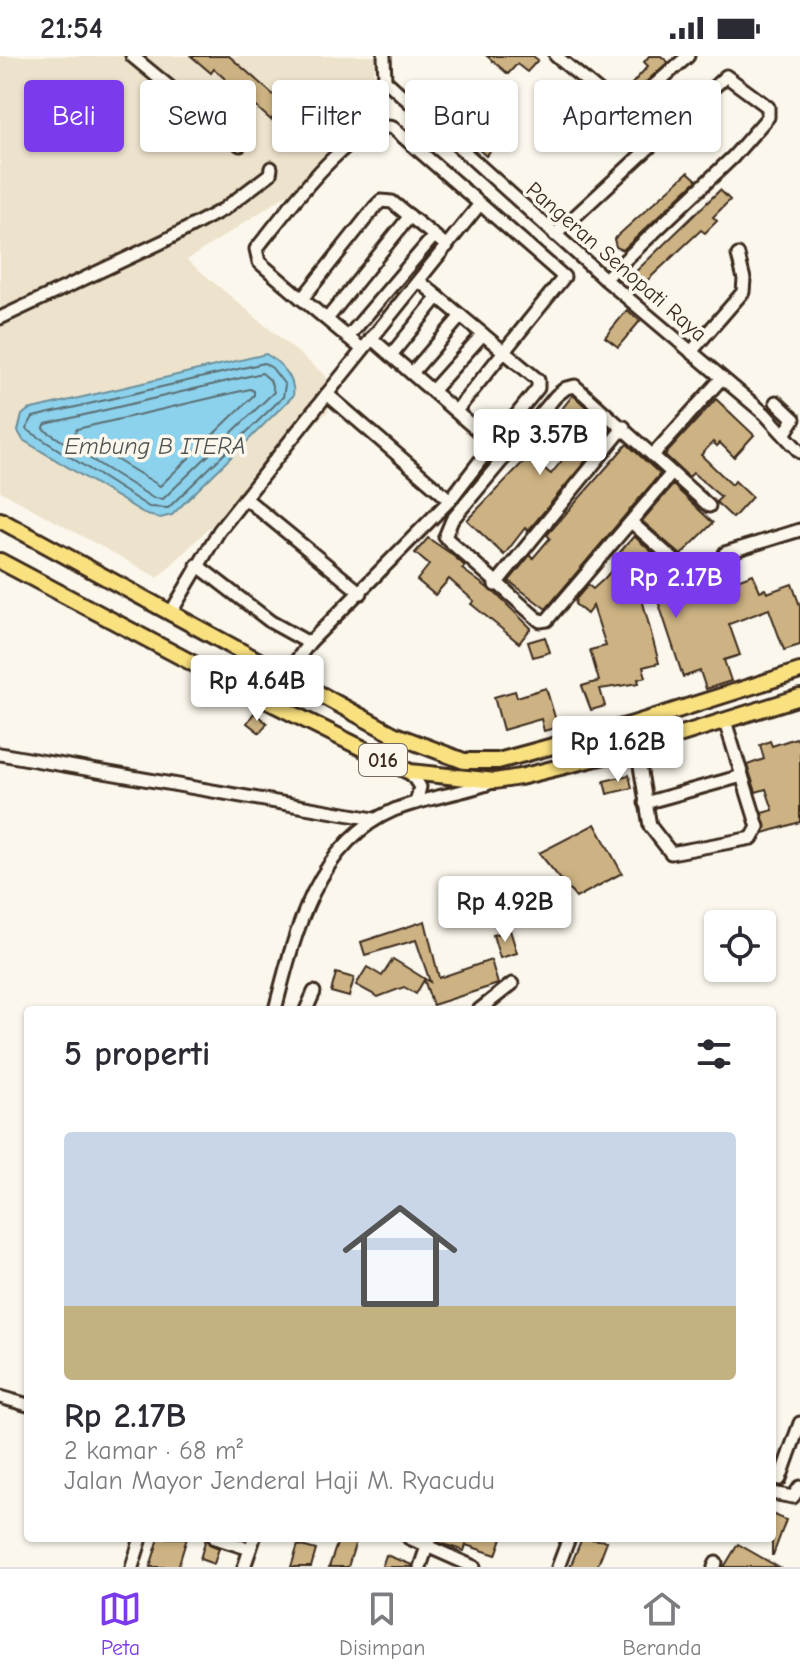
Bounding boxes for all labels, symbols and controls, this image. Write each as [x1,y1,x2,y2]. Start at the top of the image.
text: 21:54 [40,11,103,46]
chip: Beli [24,80,124,152]
chip: Sewa [140,80,256,152]
chip: Filter [272,80,389,152]
chip: Baru [405,80,518,152]
chip: Apartemen [534,80,721,152]
street label: Pangeran Senopati Raya [521,176,712,347]
pin: Rp 3.57B [457,409,623,477]
text: Rp 3.57B [492,420,588,450]
water label: Embung B ITERA [64,432,246,460]
pin: Rp 2.17B [593,552,759,620]
text: Rp 2.17B [629,563,723,593]
pin: Rp 4.64B [174,655,340,723]
text: Rp 4.64B [209,666,305,696]
pin: Rp 1.62B [535,716,701,784]
text: Rp 1.62B [570,727,666,757]
road number: 016 [359,744,407,776]
pin: Rp 4.92B [422,876,588,944]
text: Rp 4.92B [456,887,554,917]
map controls [704,910,776,982]
button: locate [704,910,776,982]
icon: filters [692,1032,736,1076]
text: 5 properti [64,1034,210,1074]
icon: home [328,1184,472,1328]
text: Rp 2.17B [64,1396,186,1436]
text: 2 kamar · 68 m² [64,1436,243,1466]
text: Jalan Mayor Jenderal Haji M. Ryacudu [64,1466,495,1496]
tab: Peta [98,1587,142,1661]
tab: Disimpan [339,1587,425,1661]
tab: Beranda [622,1587,702,1661]

